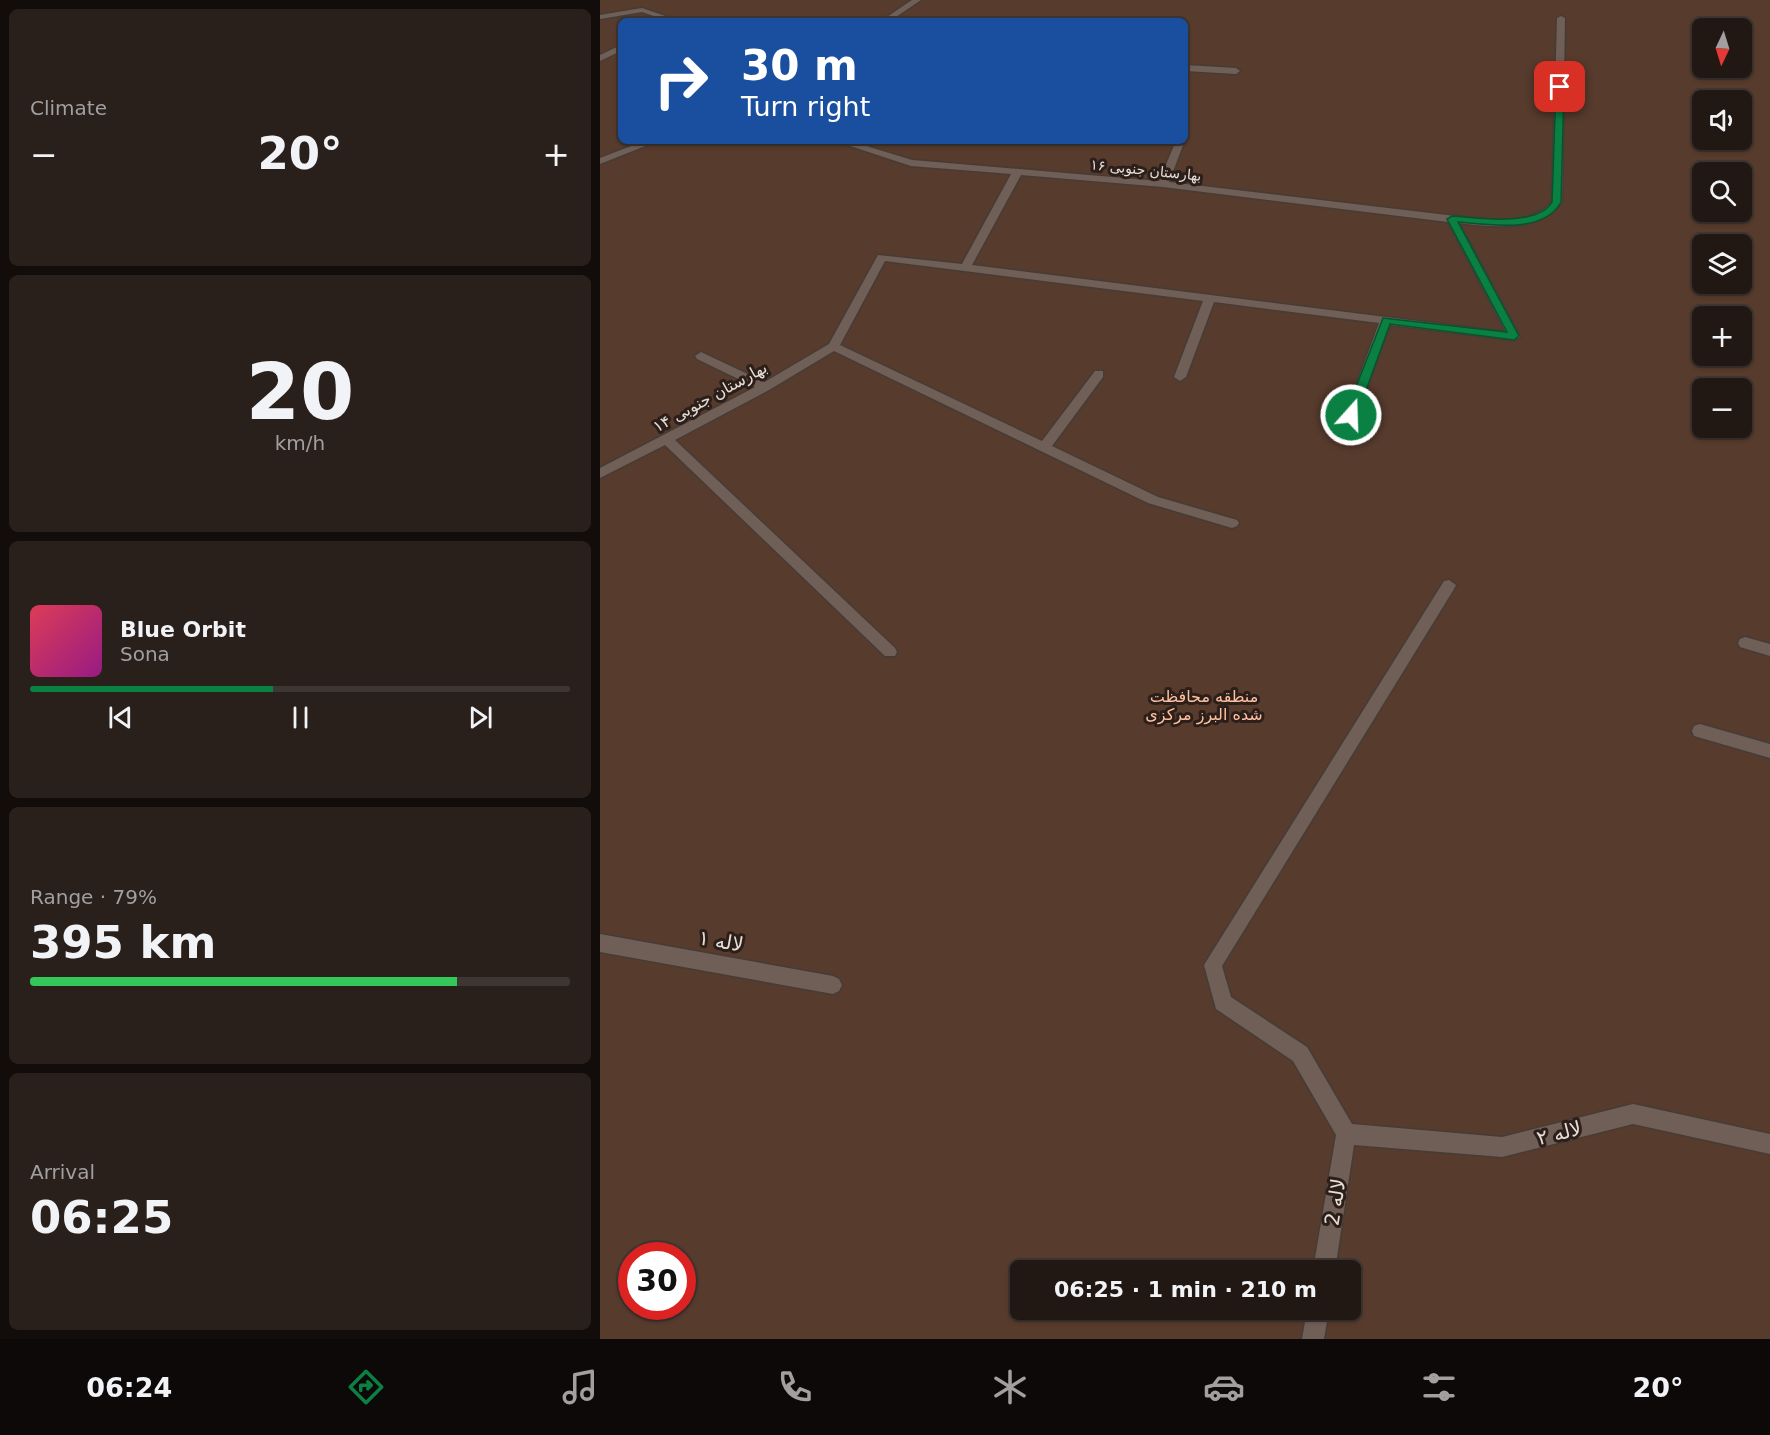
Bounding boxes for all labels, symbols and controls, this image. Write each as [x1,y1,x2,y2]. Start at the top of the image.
north arrow [1692,18,1752,78]
map controls [1692,18,1752,438]
text: 30 m [741,41,858,90]
icon: right [642,42,720,120]
pin [1534,61,1585,112]
icon: arrive [1543,70,1576,103]
button: sound [1692,90,1752,150]
text: Turn right [741,91,870,122]
text: Climate [30,96,107,120]
text: 20° [257,127,343,180]
text: − [30,135,58,174]
text: + [542,135,570,174]
street label: بهارستان جنوبی ۱۶ [1090,156,1202,185]
button: search [1692,162,1752,222]
button: layers [1692,234,1752,294]
button: + [1692,306,1752,366]
text: 20 [246,347,354,437]
street label: بهارستان جنوبی ۱۴ [650,358,771,437]
button: − [1692,378,1752,438]
position arrow [1319,383,1383,447]
text: km/h [275,431,325,455]
text: Blue Orbit [120,617,246,642]
text: Sona [120,642,170,666]
park label: منطقه محافظت شده البرز مرکزی [1145,687,1263,725]
icon: previous [104,701,137,734]
icon: pause [284,701,317,734]
icon: next [464,701,497,734]
text: Range · 79% [30,885,157,909]
text: 395 km [30,916,216,969]
street label: لاله ۱ [697,925,745,957]
street label: لاله ۲ [1534,1116,1584,1150]
text: Arrival [30,1160,95,1184]
street label: لاله 2 [1319,1177,1351,1227]
text: 06:25 [30,1191,173,1244]
speed limit sign: 30 [618,1242,696,1320]
text: 06:25 · 1 min · 210 m [1054,1277,1317,1302]
icon: directions [345,1366,387,1408]
icon: music [559,1366,601,1408]
icon: phone [774,1366,816,1408]
icon: climate [989,1366,1031,1408]
icon: car [1203,1366,1245,1408]
icon: filters [1418,1366,1460,1408]
text: 06:24 [86,1372,172,1403]
text: 20° [1633,1372,1684,1403]

